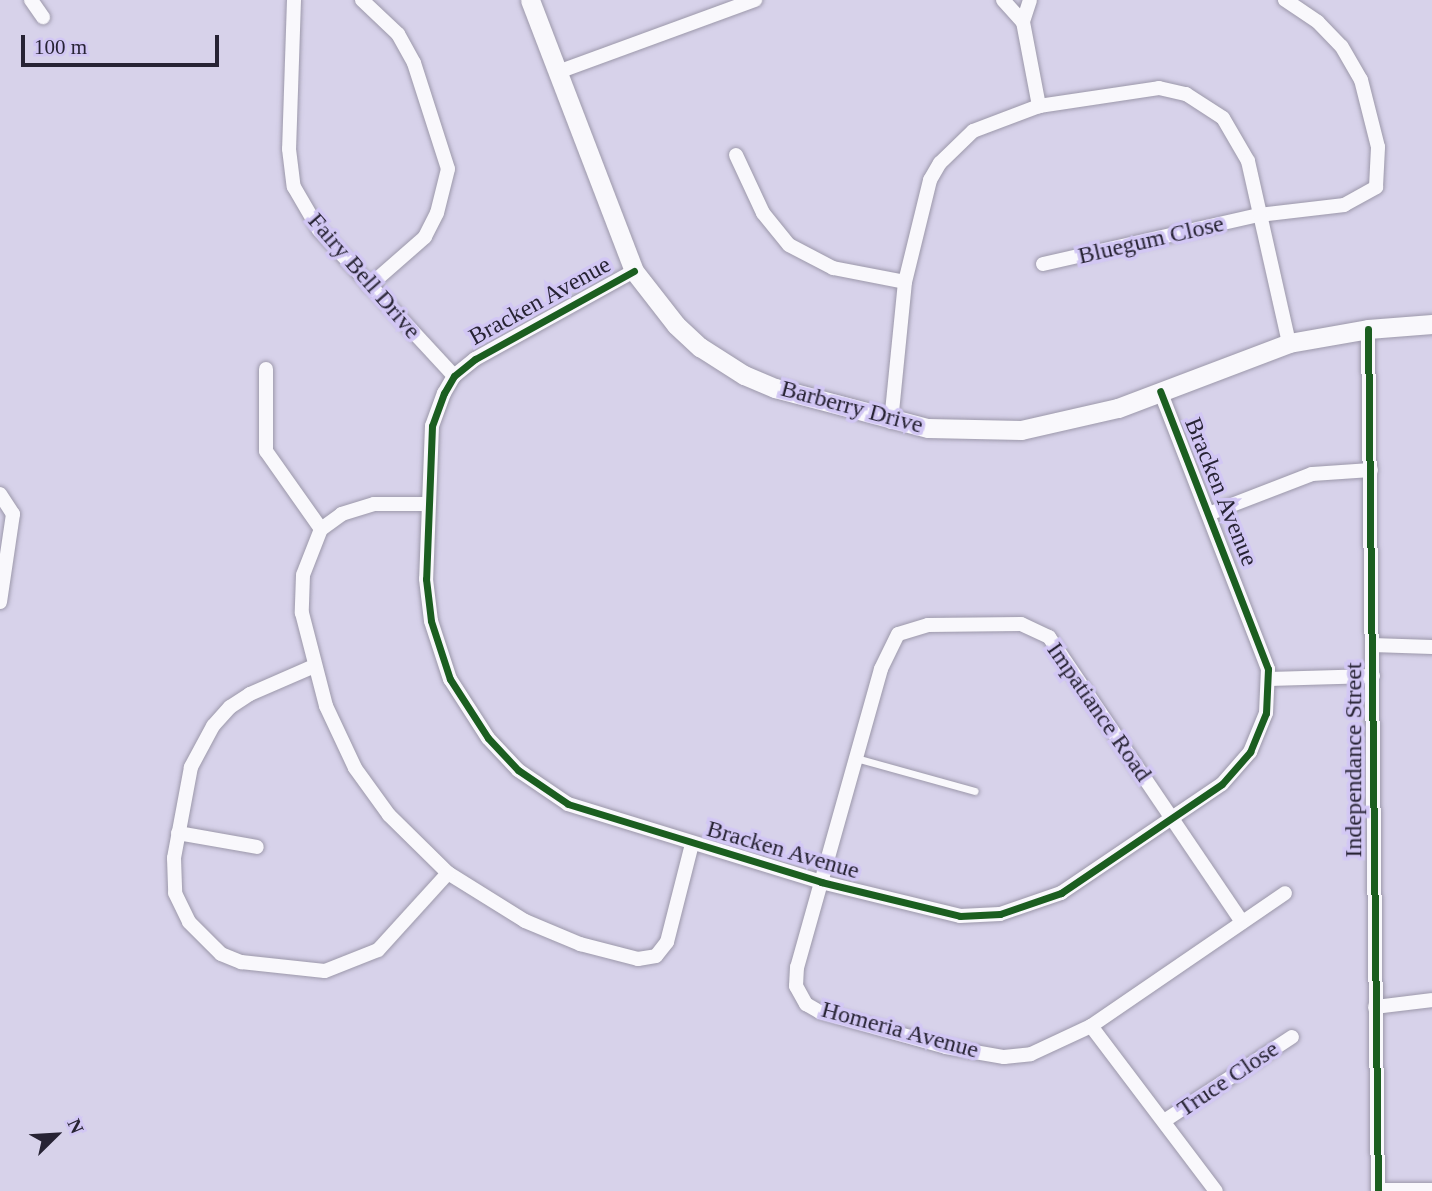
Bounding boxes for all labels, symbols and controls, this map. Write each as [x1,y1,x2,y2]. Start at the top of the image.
scale bar [24,21,222,65]
text: 100 m [34,35,87,59]
street label: Fairy Bell Drive [302,207,426,345]
street label: Bluegum Close [1075,209,1227,271]
street label: Bracken Avenue [464,250,616,352]
street label: Barberry Drive [778,374,926,440]
street label: Bracken Avenue [1178,413,1264,571]
street label: Impatiance Road [1040,637,1158,787]
street label: Independance Street [1340,662,1368,858]
street label: Bracken Avenue [703,814,863,886]
street label: Homeria Avenue [818,995,982,1065]
street label: Truce Close [1172,1035,1284,1123]
north arrow [21,1100,91,1170]
text: N [63,1116,88,1137]

